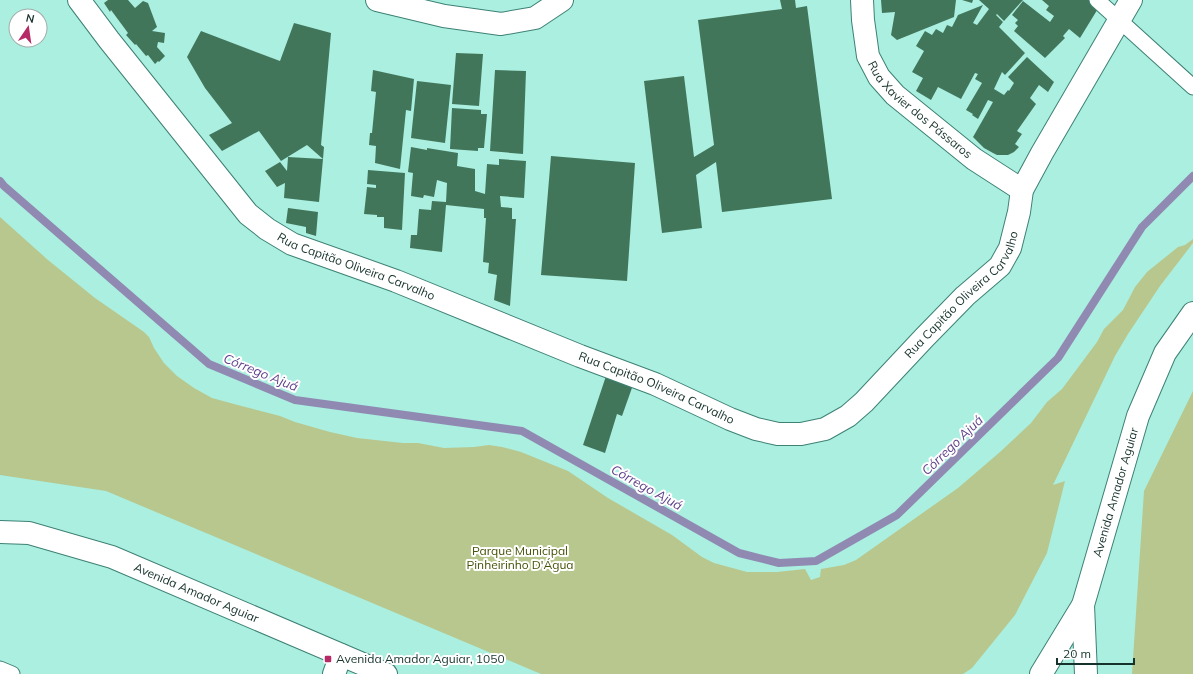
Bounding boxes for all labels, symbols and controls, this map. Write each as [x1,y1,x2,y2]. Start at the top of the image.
north arrow [8,8,48,48]
text: N [25,11,36,26]
street label: Rua Xavier dos Pássaros [865,58,975,161]
street label: Rua Capitão Oliveira Carvalho [275,229,438,303]
street label: Rua Capitão Oliveira Carvalho [901,229,1021,361]
street label: Rua Capitão Oliveira Carvalho [577,348,737,427]
water label: Córrego Ajuá [221,350,301,394]
water label: Córrego Ajuá [918,412,986,478]
street label: Avenida Amador Aguiar [1089,425,1141,559]
water label: Córrego Ajuá [609,461,686,513]
park label: Parque Municipal Pinheirinho D'Água [466,543,574,572]
street label: Avenida Amador Aguiar [132,559,262,626]
scale bar [1057,640,1134,666]
text: 20 m [1063,646,1091,661]
place label: Avenida Amador Aguiar, 1050 [336,651,505,666]
marker: Avenida Amador Aguiar, 1050 [323,654,333,664]

